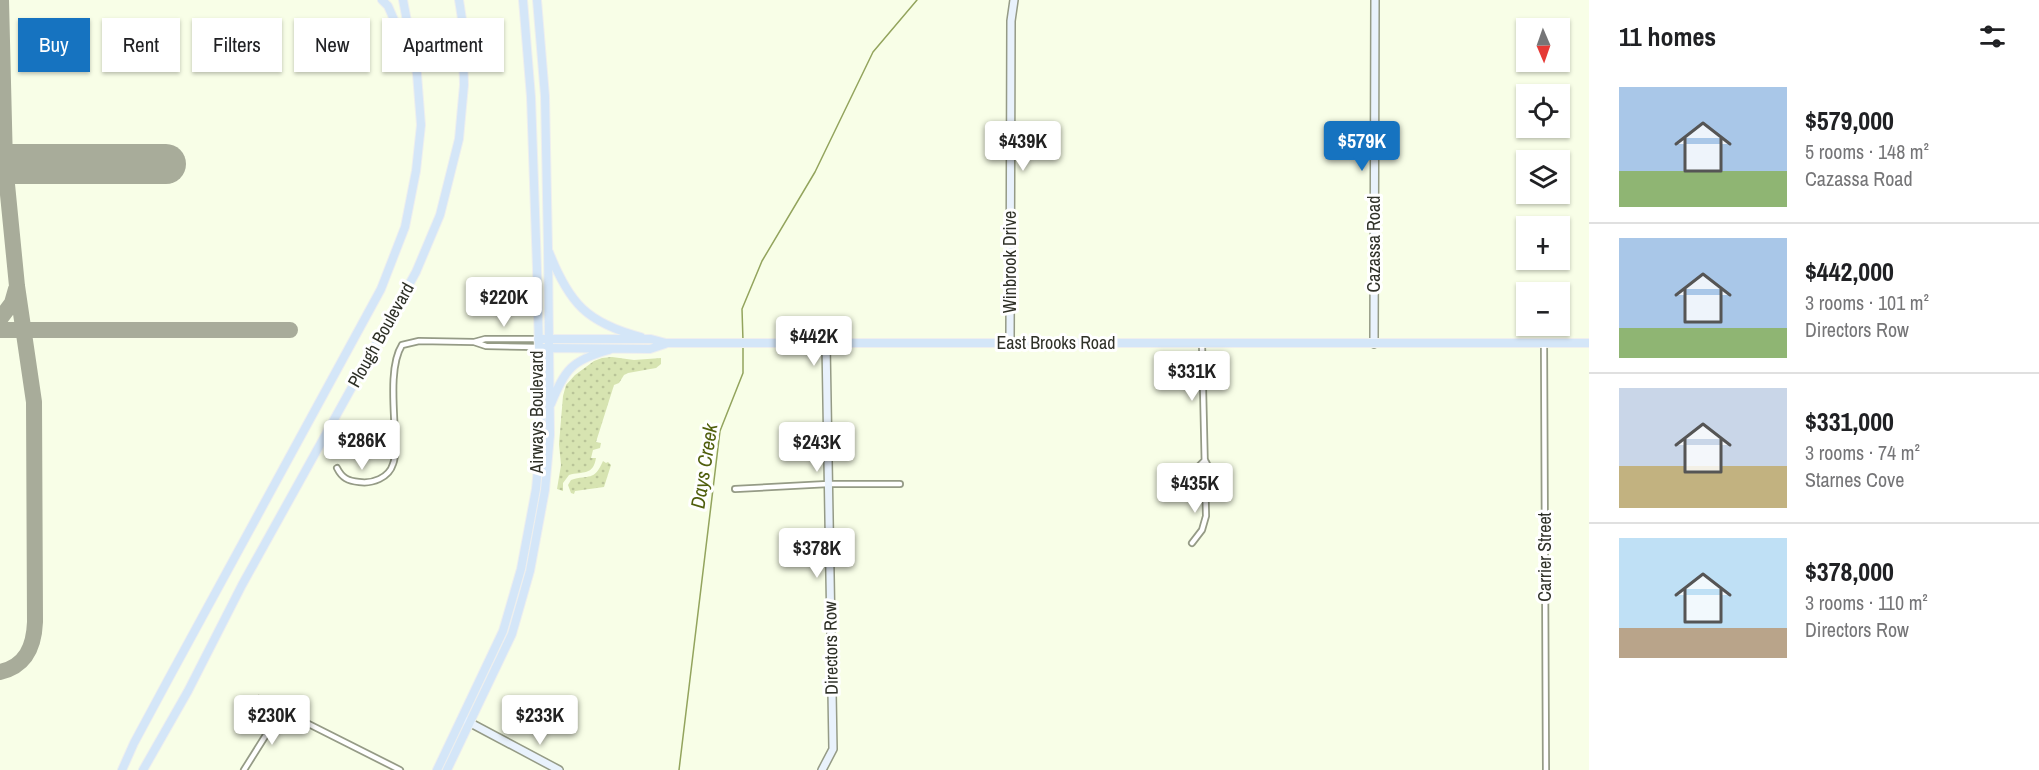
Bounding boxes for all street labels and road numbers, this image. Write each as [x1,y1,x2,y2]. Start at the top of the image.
street label: Cazassa Road [1361,196,1386,292]
street label: Winbrook Drive [997,211,1022,313]
street label: Plough Boulevard [341,278,420,392]
street label: East Brooks Road [997,330,1115,355]
street label: Airways Boulevard [524,350,549,475]
street label: Carrier Street [1532,512,1557,602]
street label: Directors Row [817,601,844,695]

